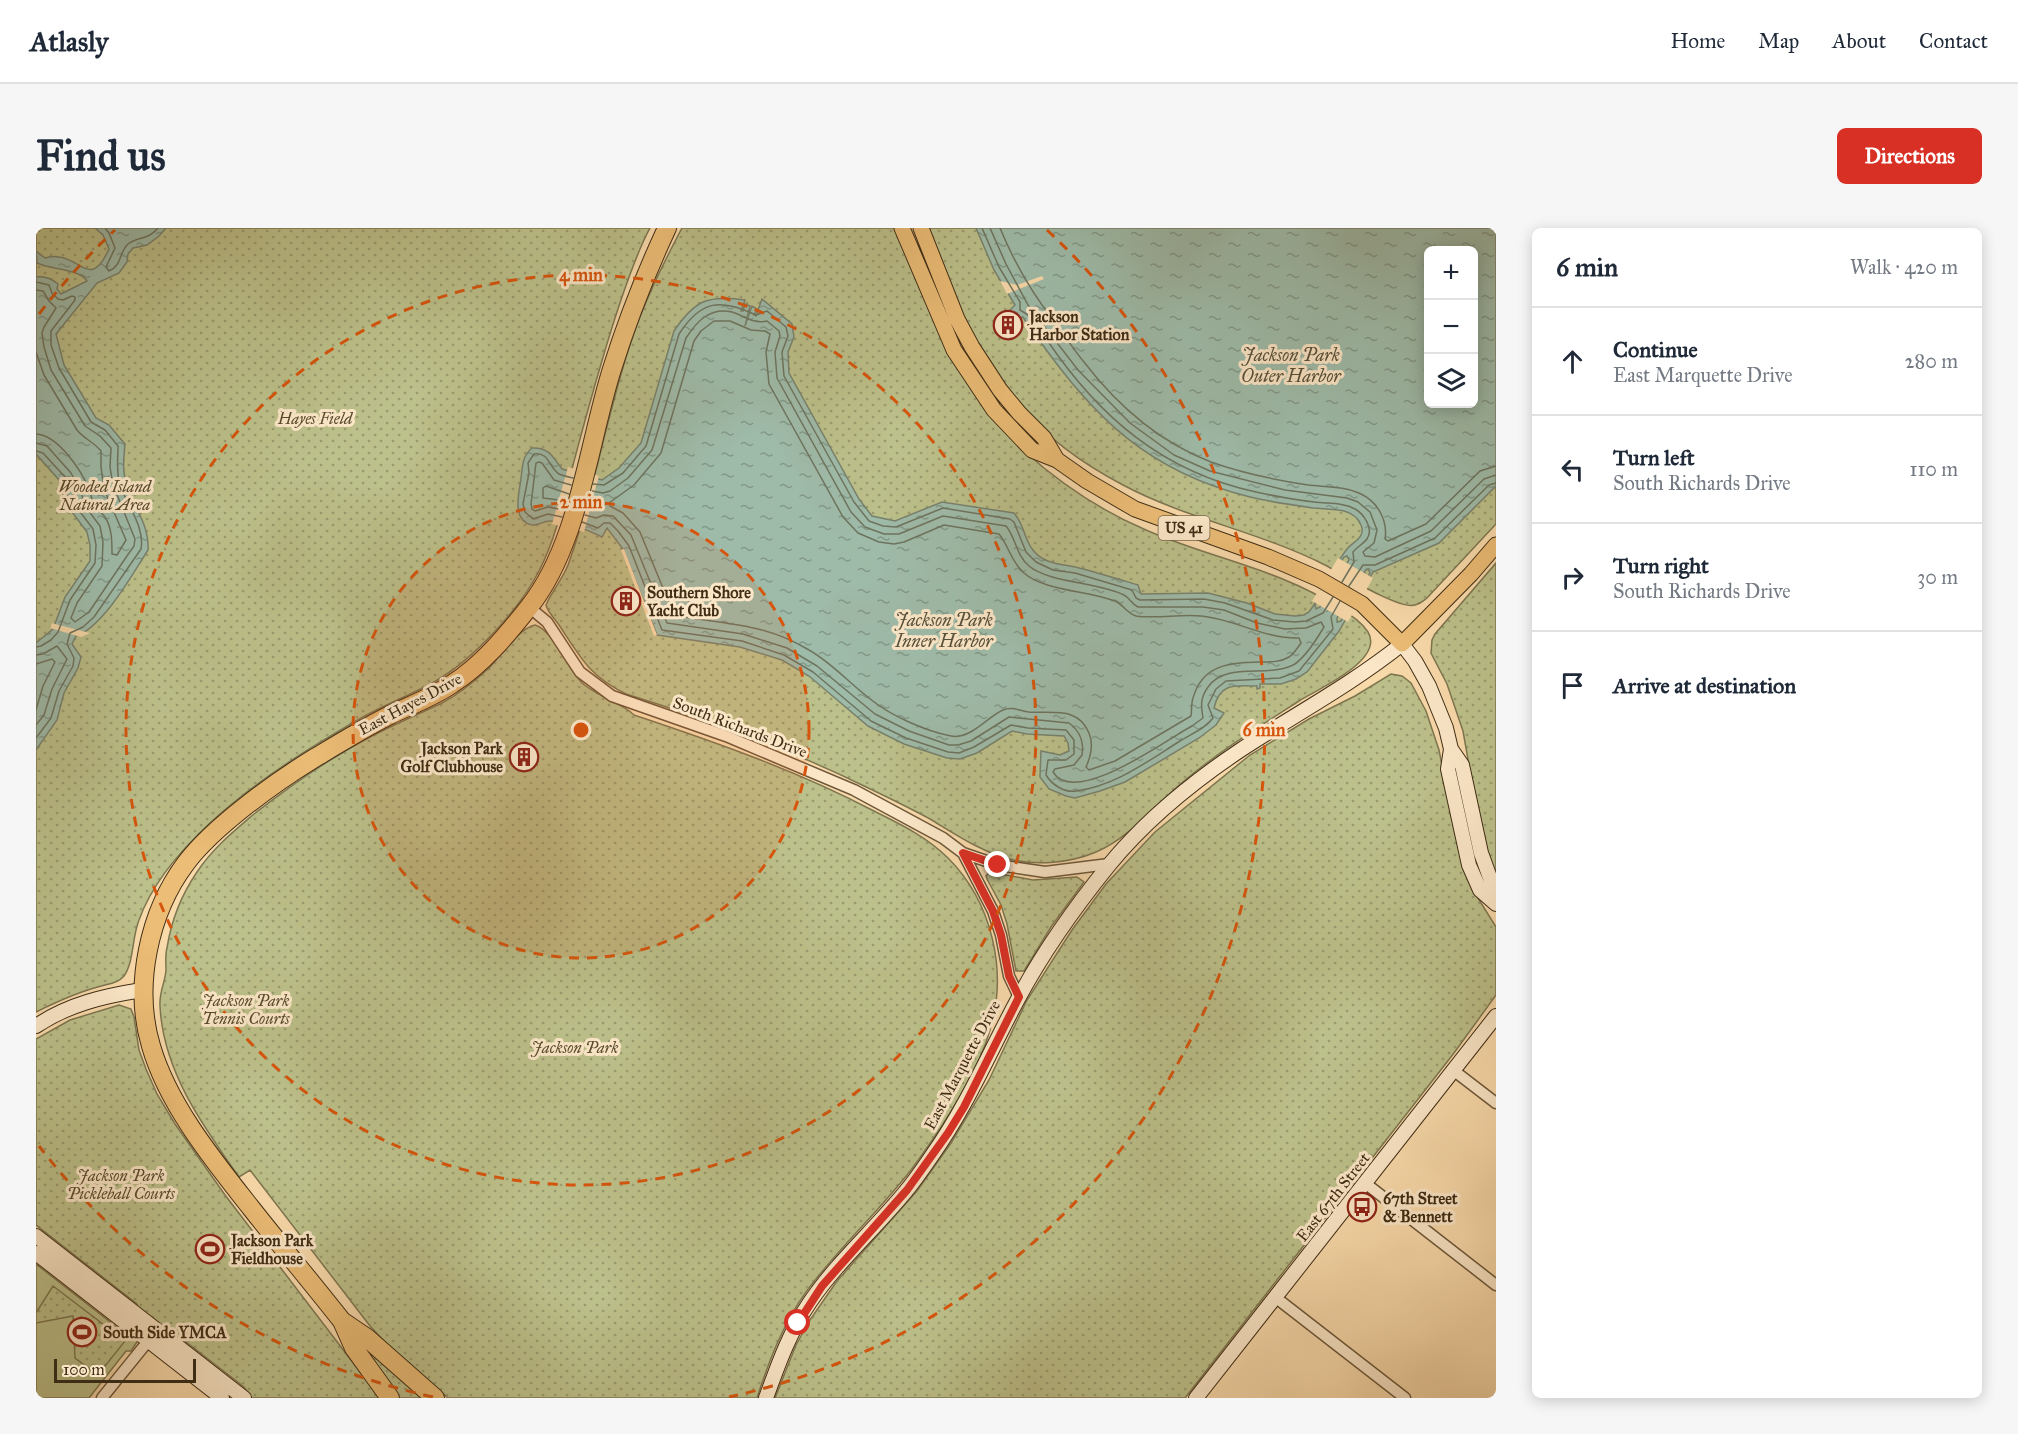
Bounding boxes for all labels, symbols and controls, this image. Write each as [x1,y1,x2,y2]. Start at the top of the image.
text: Atlasly [30,24,108,59]
text: Home [1670,28,1725,54]
text: Map [1758,28,1799,54]
text: About [1832,28,1886,54]
text: Contact [1919,28,1988,54]
button: Directions [1837,128,1982,184]
text: Find us [36,130,166,182]
map controls [1424,246,1478,408]
button: + [1424,246,1478,300]
text: 6 min [1556,251,1618,283]
text: Walk · 420 m [1850,255,1958,279]
text: 4 min [559,264,603,287]
button: − [1424,300,1478,354]
place label: Jackson Harbor Station [1027,307,1130,344]
building icon: Jackson Harbor Station [992,309,1024,341]
text: Continue [1613,336,1698,363]
water label: Jackson Park Outer Harbor [1241,344,1342,387]
icon: ahead [1556,345,1589,378]
text: 280 m [1905,349,1958,373]
button: layers [1424,354,1478,408]
text: East Marquette Drive [1613,363,1793,387]
park label: Hayes Field [277,409,354,428]
text: Turn left [1613,444,1695,471]
icon: left [1556,453,1589,486]
text: 110 m [1910,457,1958,481]
text: South Richards Drive [1613,471,1791,495]
park label: Wooded Island Natural Area [59,477,153,514]
text: 2 min [560,491,603,513]
road number: US 41 [1158,516,1210,540]
text: Turn right [1613,552,1709,579]
icon: right [1556,561,1589,594]
text: 30 m [1917,565,1958,589]
text: South Richards Drive [1613,579,1791,603]
place label: Southern Shore Yacht Club [646,583,751,620]
building icon: Southern Shore Yacht Club [610,585,642,617]
water label: Jackson Park Inner Harbor [894,609,994,652]
street label: East Hayes Drive [355,669,465,739]
icon: arrive [1556,669,1589,702]
text: Arrive at destination [1613,672,1796,699]
street label: South Richards Drive [670,693,810,761]
text: 6 min [1243,719,1286,741]
centre of rings [571,720,591,740]
place label: Jackson Park Golf Clubhouse [401,739,504,776]
building icon: Jackson Park Golf Clubhouse [508,741,540,773]
route end [984,851,1010,877]
park label: Jackson Park Tennis Courts [202,991,290,1028]
street label: East Marquette Drive [920,997,1005,1133]
park label: Jackson Park [531,1038,618,1057]
street label: East 67th Street [1292,1148,1374,1245]
park label: Jackson Park Pickleball Courts [67,1166,175,1203]
place label: 67th Street & Bennett [1383,1189,1458,1226]
bus stop icon: 67th Street & Bennett [1346,1191,1378,1223]
place label: Jackson Park Fieldhouse [229,1231,314,1268]
sports icon: Jackson Park Fieldhouse [194,1233,226,1265]
route start [784,1309,810,1335]
sports icon: South Side YMCA [66,1316,98,1348]
place label: South Side YMCA [103,1323,227,1342]
scale bar [54,1356,196,1384]
text: 100 m [63,1360,105,1379]

